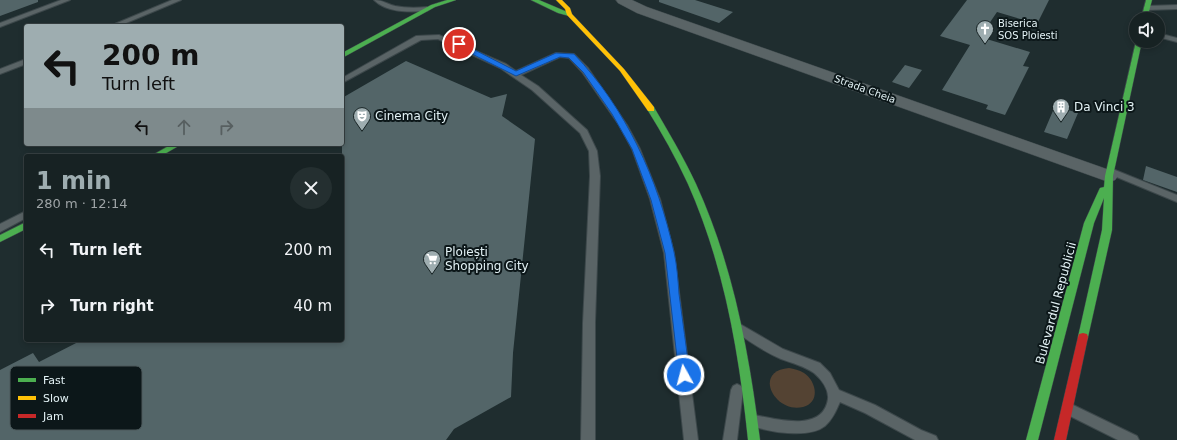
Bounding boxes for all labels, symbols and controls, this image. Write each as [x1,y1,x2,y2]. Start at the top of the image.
map controls [1129,12,1165,48]
button: sound [1129,12,1165,48]
place label: Biserica SOS Ploiesti [998,18,1058,41]
church icon: Biserica SOS Ploiesti [975,19,995,44]
pin [442,27,476,61]
icon: arrive [448,33,470,55]
text: 200 m [102,39,199,72]
icon: left [36,40,88,92]
text: Turn left [102,73,175,94]
street label: Strada Cheia [833,73,897,105]
building icon: Da Vinci 3 [1051,97,1071,122]
place label: Da Vinci 3 [1074,100,1135,114]
theatre icon: Cinema City [352,106,372,131]
place label: Cinema City [375,109,448,123]
icon: left [131,116,153,138]
icon: ahead [173,116,195,138]
icon: right [215,116,237,138]
text: 1 min [36,167,111,195]
button: close [290,167,332,209]
text: 280 m · 12:14 [36,196,127,211]
icon: left [36,239,58,261]
street label: Bulevardul Republicii [1033,240,1079,366]
text: Turn left [70,241,142,259]
text: 200 m [284,241,332,259]
place label: Ploiești Shopping City [445,245,529,273]
supermarket icon: Ploiești Shopping City [422,249,442,274]
icon: right [36,295,58,317]
text: Turn right [70,297,154,315]
text: 40 m [294,297,332,315]
position arrow [663,354,705,396]
legend [10,366,142,430]
text: Fast [43,374,66,387]
text: Slow [43,392,69,405]
text: Jam [42,410,64,423]

